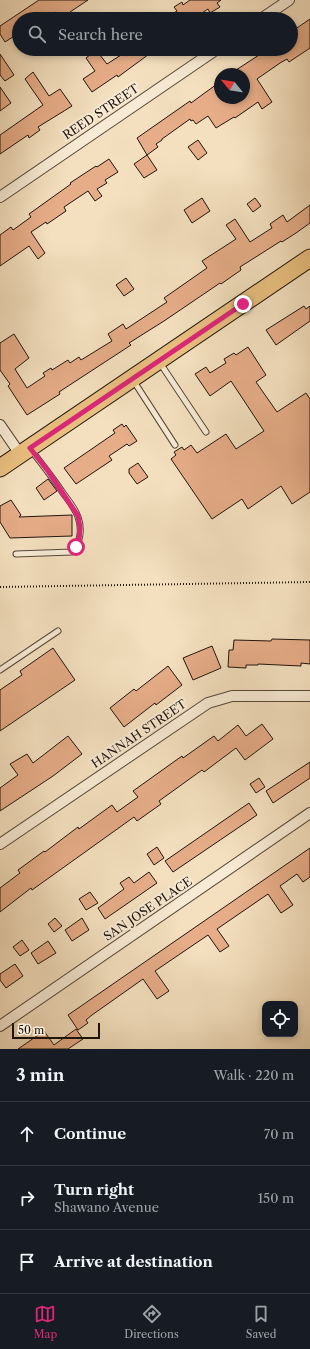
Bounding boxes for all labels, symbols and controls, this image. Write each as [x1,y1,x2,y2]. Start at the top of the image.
search box [12,12,298,56]
icon: search [26,23,48,45]
text: Search here [58,25,143,44]
north arrow [214,68,250,104]
street label: REED STREET [60,81,142,143]
route end [234,295,252,313]
route start [67,538,85,556]
street label: HANNAH STREET [88,696,189,771]
street label: SAN JOSE PLACE [101,873,195,944]
map controls [262,1001,298,1037]
button: locate [262,1001,298,1037]
scale bar [12,1021,100,1040]
text: 50 m [18,1023,44,1037]
text: 3 min [16,1065,65,1085]
text: Walk · 220 m [214,1067,294,1083]
icon: ahead [16,1123,38,1145]
text: Continue [54,1124,126,1143]
text: 70 m [264,1126,294,1142]
text: Turn right [54,1180,134,1199]
icon: right [16,1187,38,1209]
text: 150 m [258,1190,294,1206]
text: Shawano Avenue [54,1199,159,1215]
icon: arrive [16,1251,38,1273]
text: Arrive at destination [54,1252,213,1271]
tab: Map [34,1303,57,1341]
tab: Directions [124,1303,179,1341]
tab: Saved [246,1303,276,1341]

